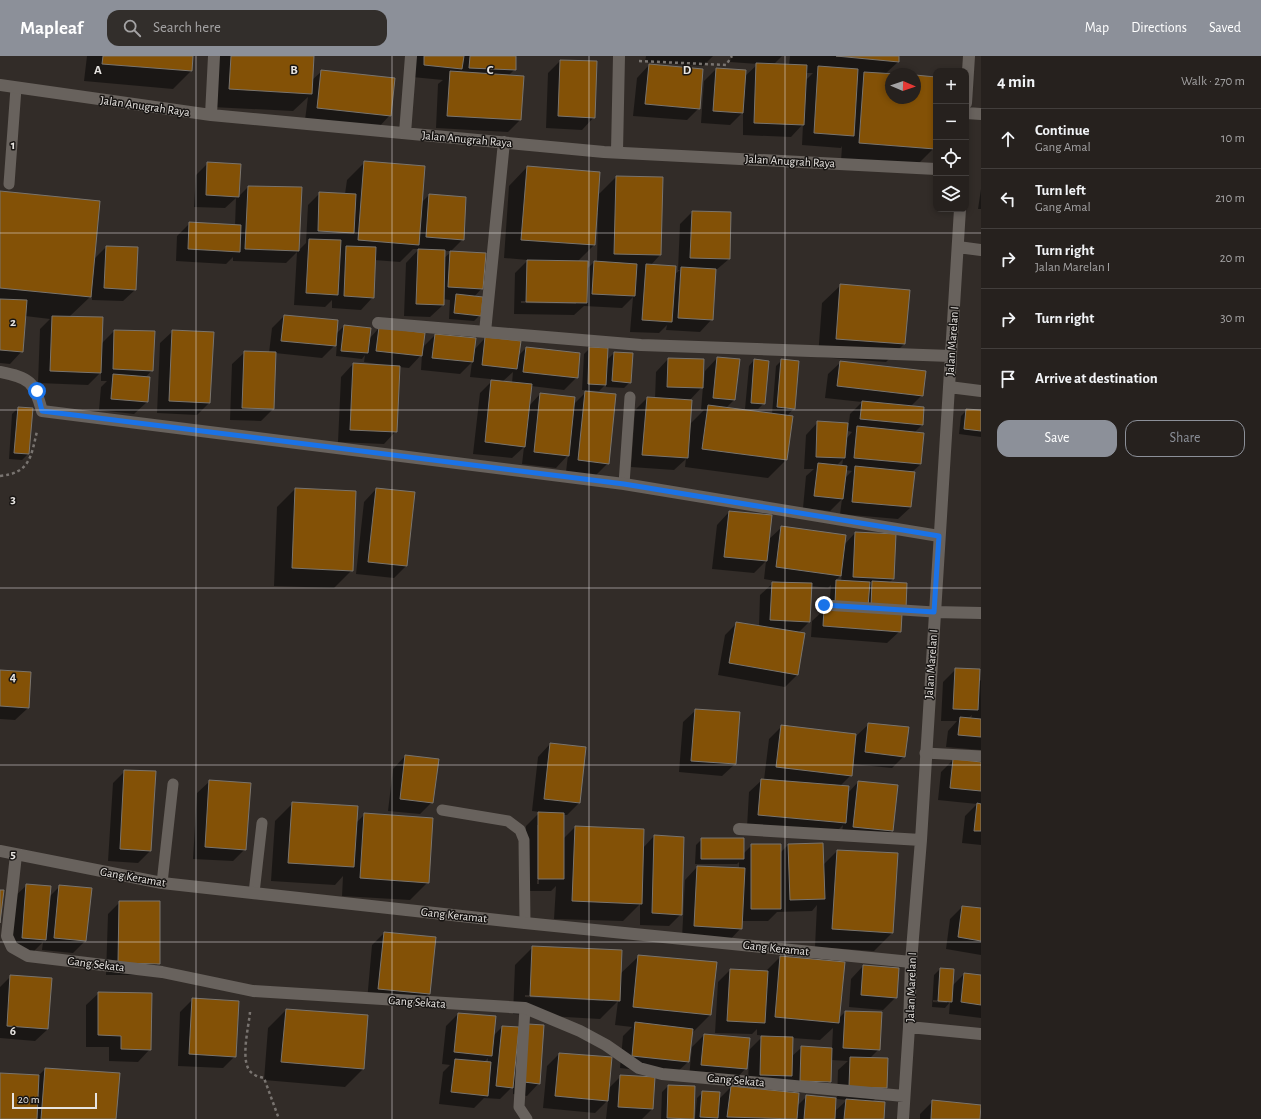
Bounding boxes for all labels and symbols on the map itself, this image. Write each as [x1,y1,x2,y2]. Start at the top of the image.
text: A [94,64,102,77]
text: B [290,64,298,77]
text: C [487,64,494,77]
text: D [683,64,692,77]
north arrow [885,68,921,104]
street label: Jalan Anugrah Raya [99,94,191,119]
street label: Jalan Anugrah Raya [421,129,513,150]
text: 1 [11,139,15,152]
street label: Jalan Anugrah Raya [745,153,836,170]
street label: Jalan Marelan I [944,306,960,376]
text: 2 [10,316,16,329]
route start [28,382,46,400]
text: 3 [10,493,16,506]
route end [815,596,833,614]
street label: Jalan Marelan I [923,629,939,699]
text: 4 [10,671,17,684]
text: 5 [10,848,16,861]
street label: Gang Keramat [99,865,167,889]
street label: Gang Keramat [420,906,488,924]
street label: Gang Keramat [742,939,810,957]
street label: Jalan Marelan I [904,952,918,1022]
street label: Gang Sekata [67,955,126,974]
street label: Gang Sekata [388,994,447,1010]
text: 6 [10,1025,16,1038]
street label: Gang Sekata [707,1072,766,1089]
scale bar [12,1091,97,1110]

